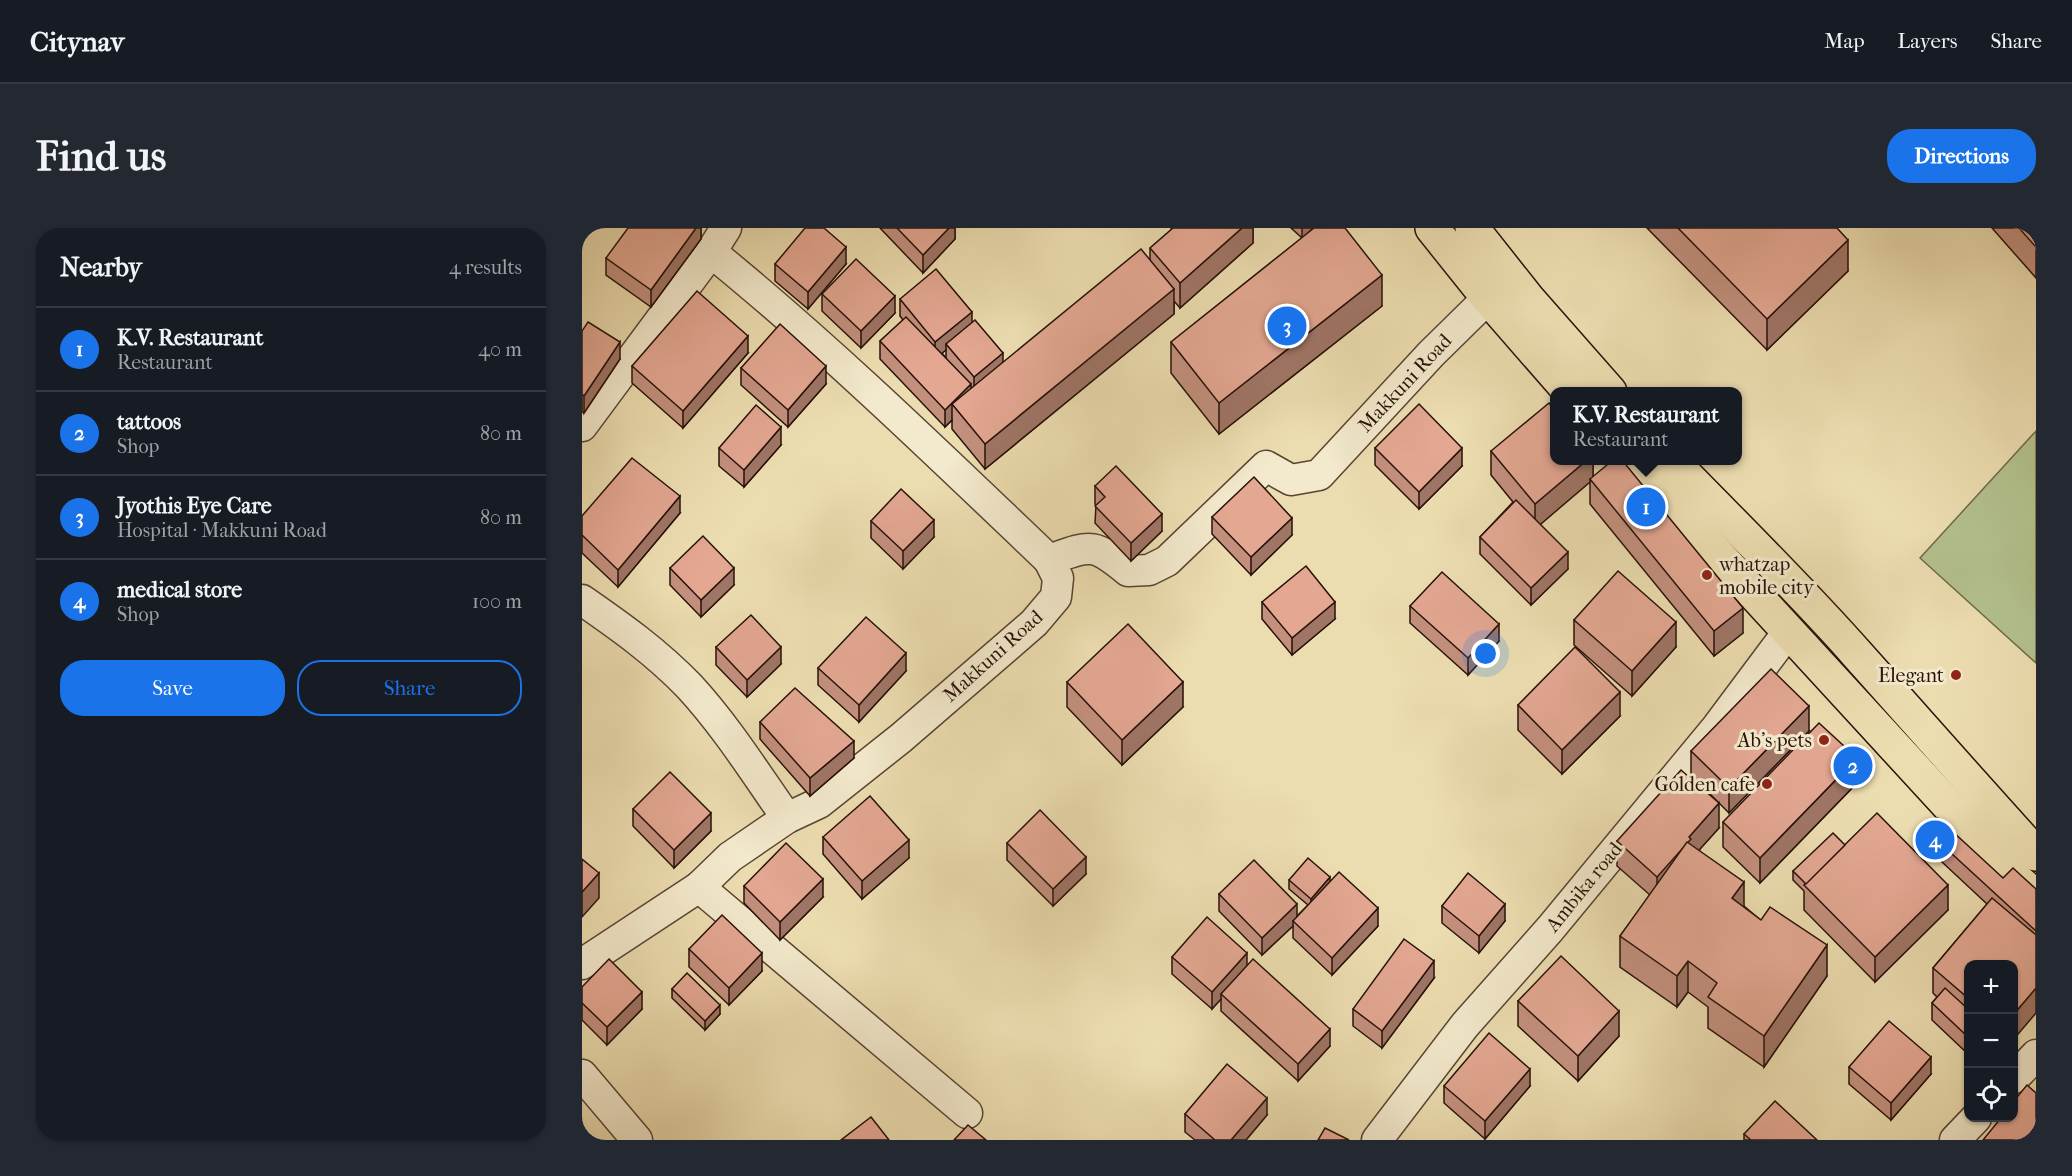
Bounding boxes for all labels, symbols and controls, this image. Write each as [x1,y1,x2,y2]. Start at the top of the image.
text: Citynav [30,25,124,58]
text: Map [1824,29,1865,53]
text: Layers [1898,29,1957,53]
text: Share [1990,29,2042,53]
button: Directions [1887,129,2036,183]
text: Find us [36,132,166,181]
text: Nearby [60,252,142,283]
text: 4 results [449,256,522,279]
pin: 3 [1268,304,1306,348]
text: K.V. Restaurant [117,325,263,351]
street label: Makkuni Road [1354,328,1457,437]
text: 1 [76,338,83,361]
text: 40 m [478,338,522,361]
text: Restaurant [117,351,213,374]
popup [1550,387,1742,465]
text: K.V. Restaurant [1573,402,1719,428]
text: tattoos [117,409,181,435]
text: 2 [74,422,85,445]
text: 80 m [480,422,522,445]
text: Restaurant [1573,428,1668,451]
text: Shop [117,435,159,458]
pin: 1 [1626,484,1666,530]
text: Jyothis Eye Care [117,493,272,519]
text: 3 [75,506,84,529]
text: 80 m [480,506,522,529]
text: Hospital · Makkuni Road [117,519,327,542]
place label: whatzap mobile city [1718,553,1815,599]
marker: whatzap mobile city [1700,568,1714,582]
text: medical store [117,577,242,603]
text: 4 [74,590,85,613]
text: 100 m [472,590,522,613]
text: Shop [117,603,159,626]
street label: Makkuni Road [939,605,1048,707]
your location [1471,639,1500,668]
button: Save [60,660,285,716]
button: Share [297,660,522,716]
place label: Elegant [1878,664,1944,687]
marker: Elegant [1949,668,1963,682]
place label: Ab's pets [1736,729,1812,752]
marker: Ab's pets [1817,733,1831,747]
pin: 2 [1834,744,1872,788]
place label: Golden cafe [1655,773,1755,796]
marker: Golden cafe [1760,777,1774,791]
pin: 4 [1916,818,1954,862]
street label: Ambika road [1540,837,1628,937]
map controls [1964,960,2018,1122]
button: + [1964,960,2018,1014]
button: − [1964,1014,2018,1068]
button: locate [1964,1068,2018,1122]

